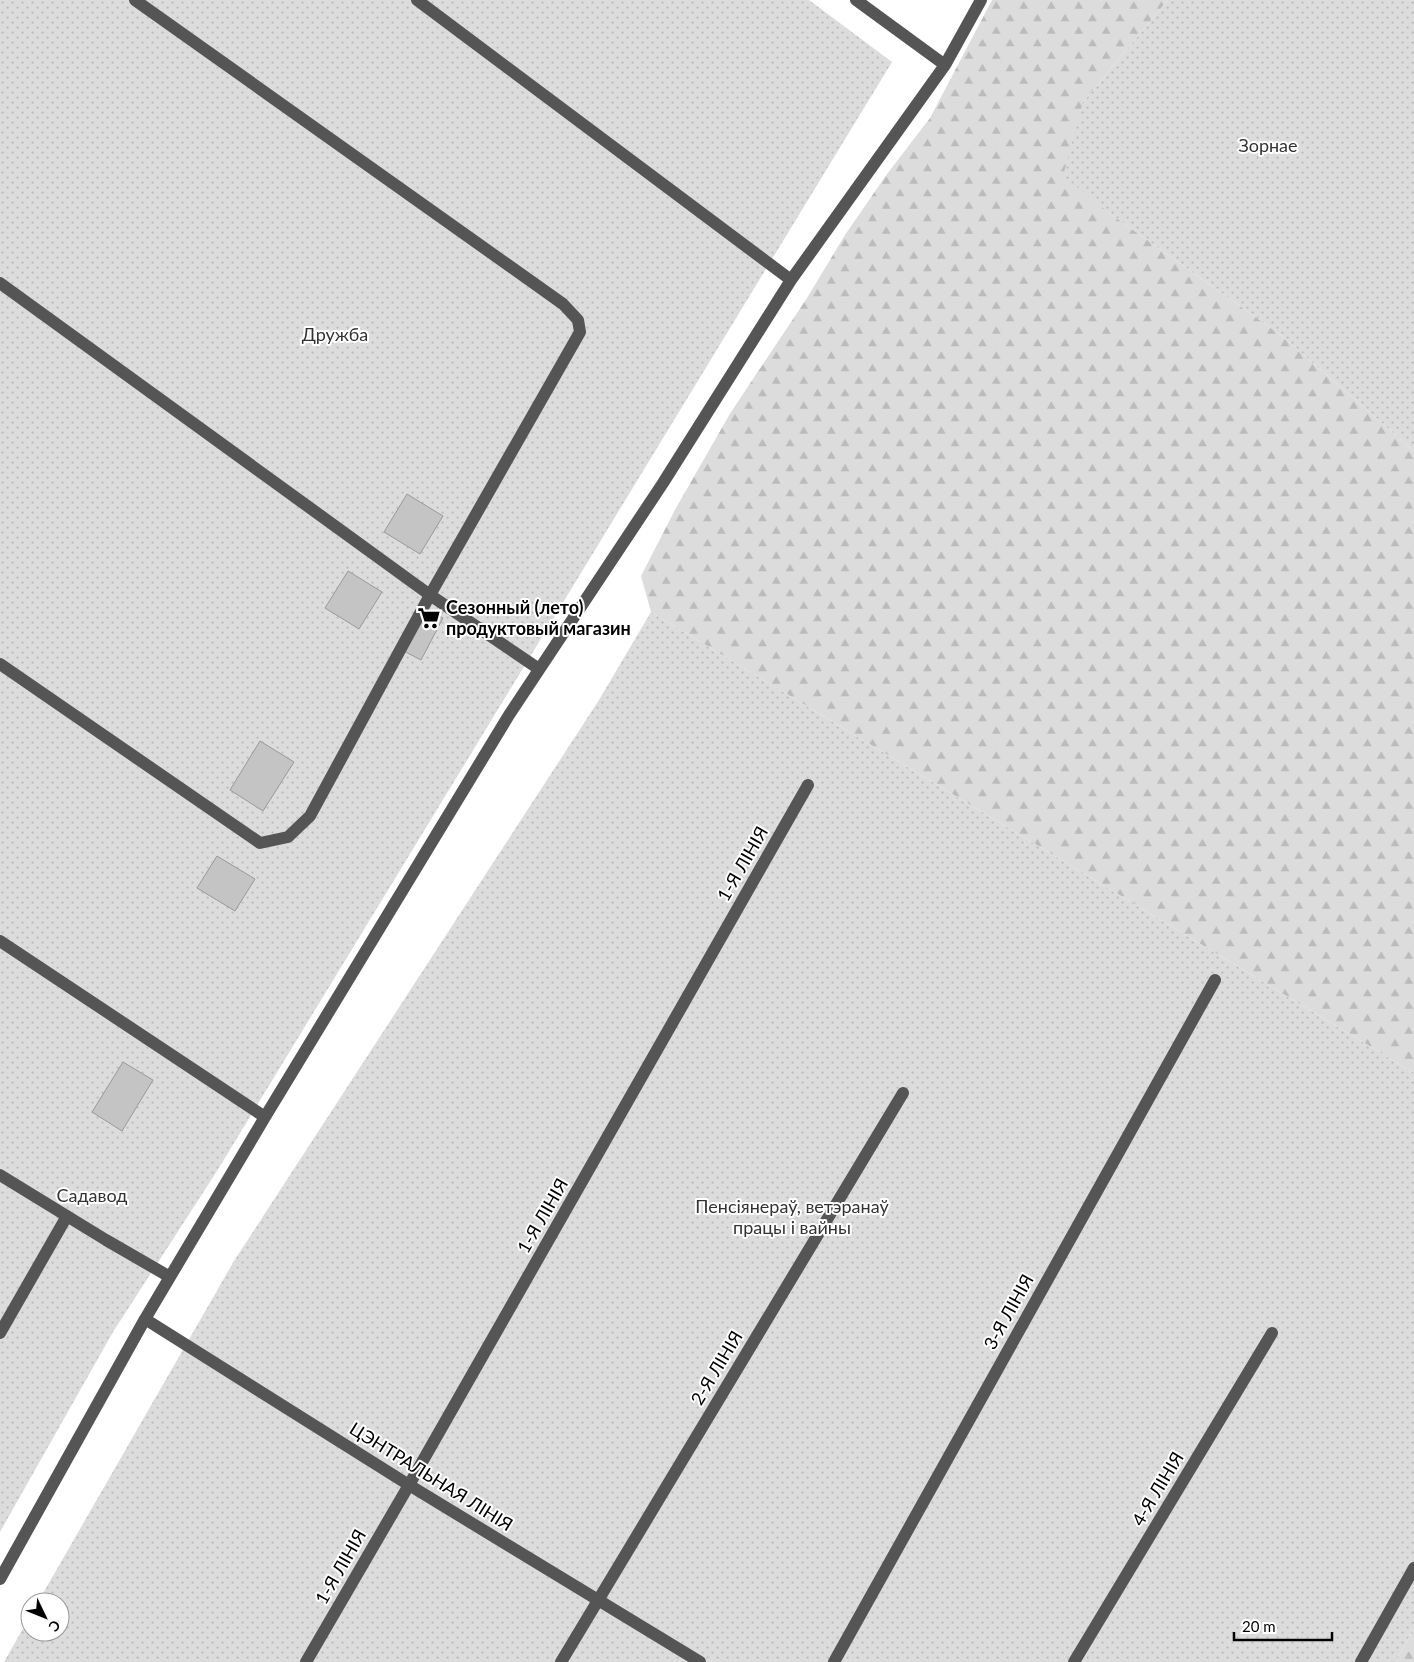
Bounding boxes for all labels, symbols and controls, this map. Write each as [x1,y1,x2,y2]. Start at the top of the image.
park label: Зорнае [1238,134,1298,156]
park label: Дружба [302,323,368,345]
place label: Сезонный (лето) продуктовый магазин [446,596,631,639]
supermarket icon: Сезонный (лето) продуктовый магазин [416,605,442,631]
street label: 1-Я ЛІНІЯ [712,822,772,905]
street label: 1-Я ЛІНІЯ [512,1174,572,1257]
park label: Садавод [57,1184,127,1206]
park label: Пенсіянераў, ветэранаў працы і вайны [695,1195,889,1238]
street label: 3-Я ЛІНІЯ [978,1270,1038,1353]
street label: 2-Я ЛІНІЯ [685,1326,747,1409]
street label: ЦЭНТРАЛЬНАЯ ЛІНІЯ [346,1417,517,1535]
street label: 4-Я ЛІНІЯ [1126,1447,1188,1530]
street label: 1-Я ЛІНІЯ [310,1525,370,1608]
north arrow [20,1592,70,1642]
scale bar [1234,1610,1332,1642]
text: С [45,1617,64,1636]
text: 20 m [1242,1617,1276,1635]

